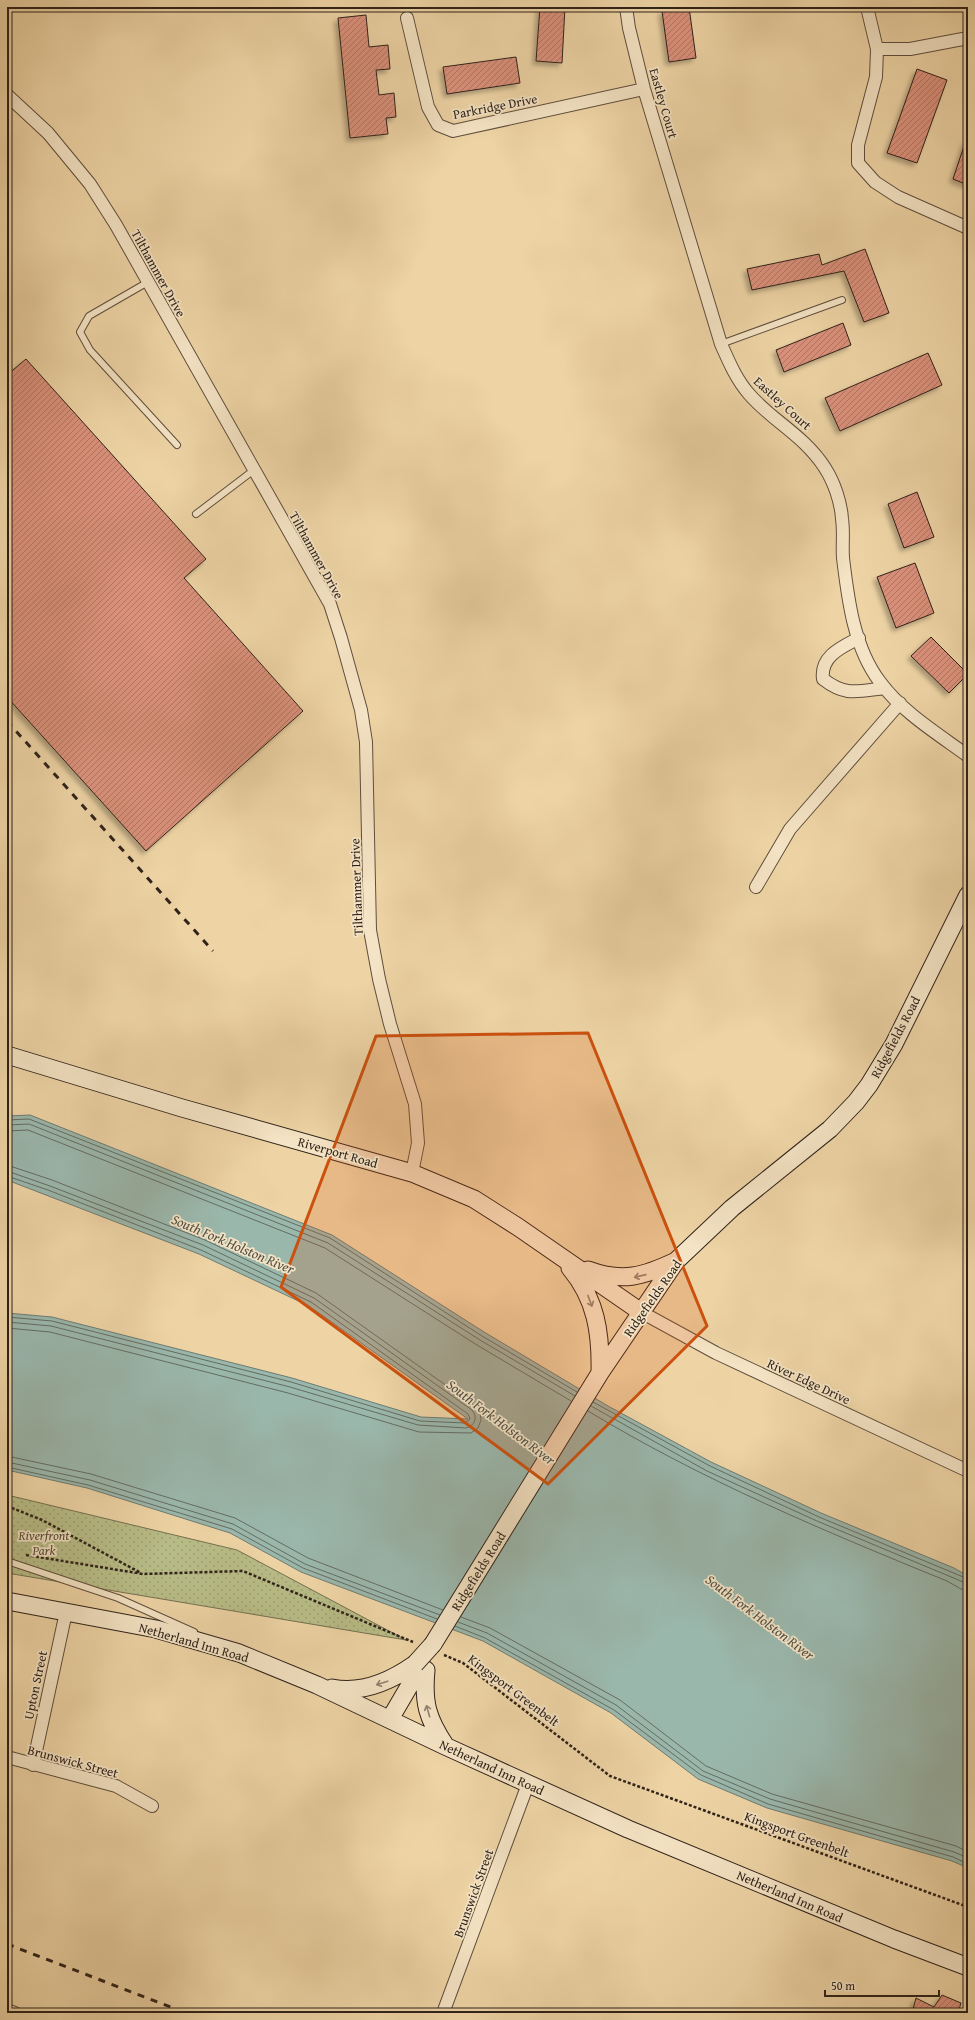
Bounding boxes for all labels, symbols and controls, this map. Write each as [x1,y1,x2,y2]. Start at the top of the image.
street label: Eastley Court [644,66,683,141]
street label: Parkridge Drive [451,89,539,124]
street label: Tilthammer Drive [127,226,190,320]
street label: Eastley Court [749,372,816,435]
street label: Tilthammer Drive [285,508,348,602]
street label: Tilthammer Drive [345,838,368,936]
street label: Ridgefields Road [866,993,925,1082]
street label: Riverport Road [296,1132,380,1173]
water label: South Fork Holston River [169,1209,298,1279]
street label: Ridgefields Road [619,1256,686,1341]
one-way arrow [634,1272,647,1280]
one-way arrow [587,1294,595,1306]
street label: River Edge Drive [764,1354,853,1409]
water label: South Fork Holston River [442,1374,560,1470]
park label: Riverfront Park [18,1526,70,1560]
street label: Ridgefields Road [446,1528,510,1615]
water label: South Fork Holston River [701,1569,819,1665]
street label: Netherland Inn Road [137,1618,251,1667]
street label: Upton Street [19,1649,52,1721]
street label: Kingsport Greenbelt [464,1650,564,1731]
one-way arrow [376,1679,388,1687]
one-way arrow [424,1705,431,1718]
street label: Netherland Inn Road [436,1735,547,1800]
street label: Brunswick Street [25,1740,121,1783]
street label: Kingsport Greenbelt [742,1807,852,1862]
street label: Brunswick Street [449,1846,498,1940]
street label: Netherland Inn Road [734,1866,846,1927]
scale bar [825,1972,939,1998]
text: 50 m [831,1977,855,1994]

